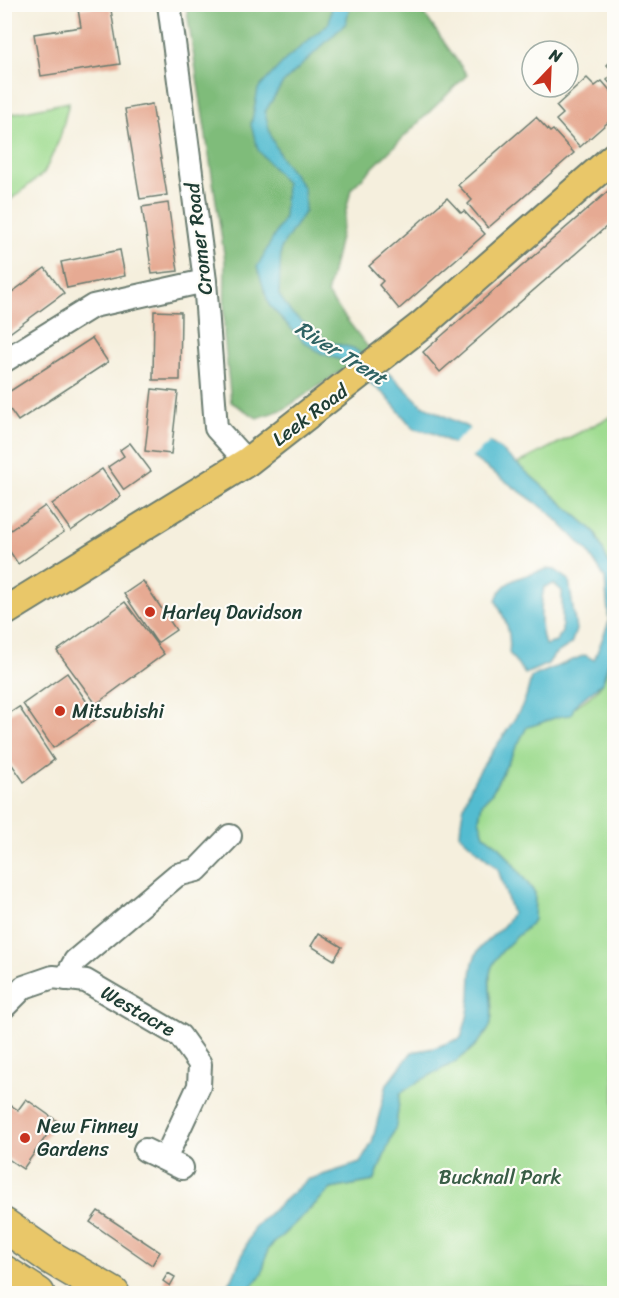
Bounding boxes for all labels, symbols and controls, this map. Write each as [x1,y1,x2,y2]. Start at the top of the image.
north arrow [520,39,580,99]
text: N [544,40,567,72]
street label: Cromer Road [175,180,223,297]
water label: River Trent [288,310,397,398]
street label: Leek Road [264,374,357,456]
place label: Harley Davidson [162,595,303,630]
marker: Harley Davidson [143,605,157,619]
place label: Mitsubishi [72,694,165,729]
marker: Mitsubishi [53,704,67,718]
street label: Westacre [94,975,182,1047]
place label: New Finney Gardens [37,1109,139,1167]
marker: New Finney Gardens [18,1131,32,1145]
park label: Bucknall Park [439,1160,562,1195]

